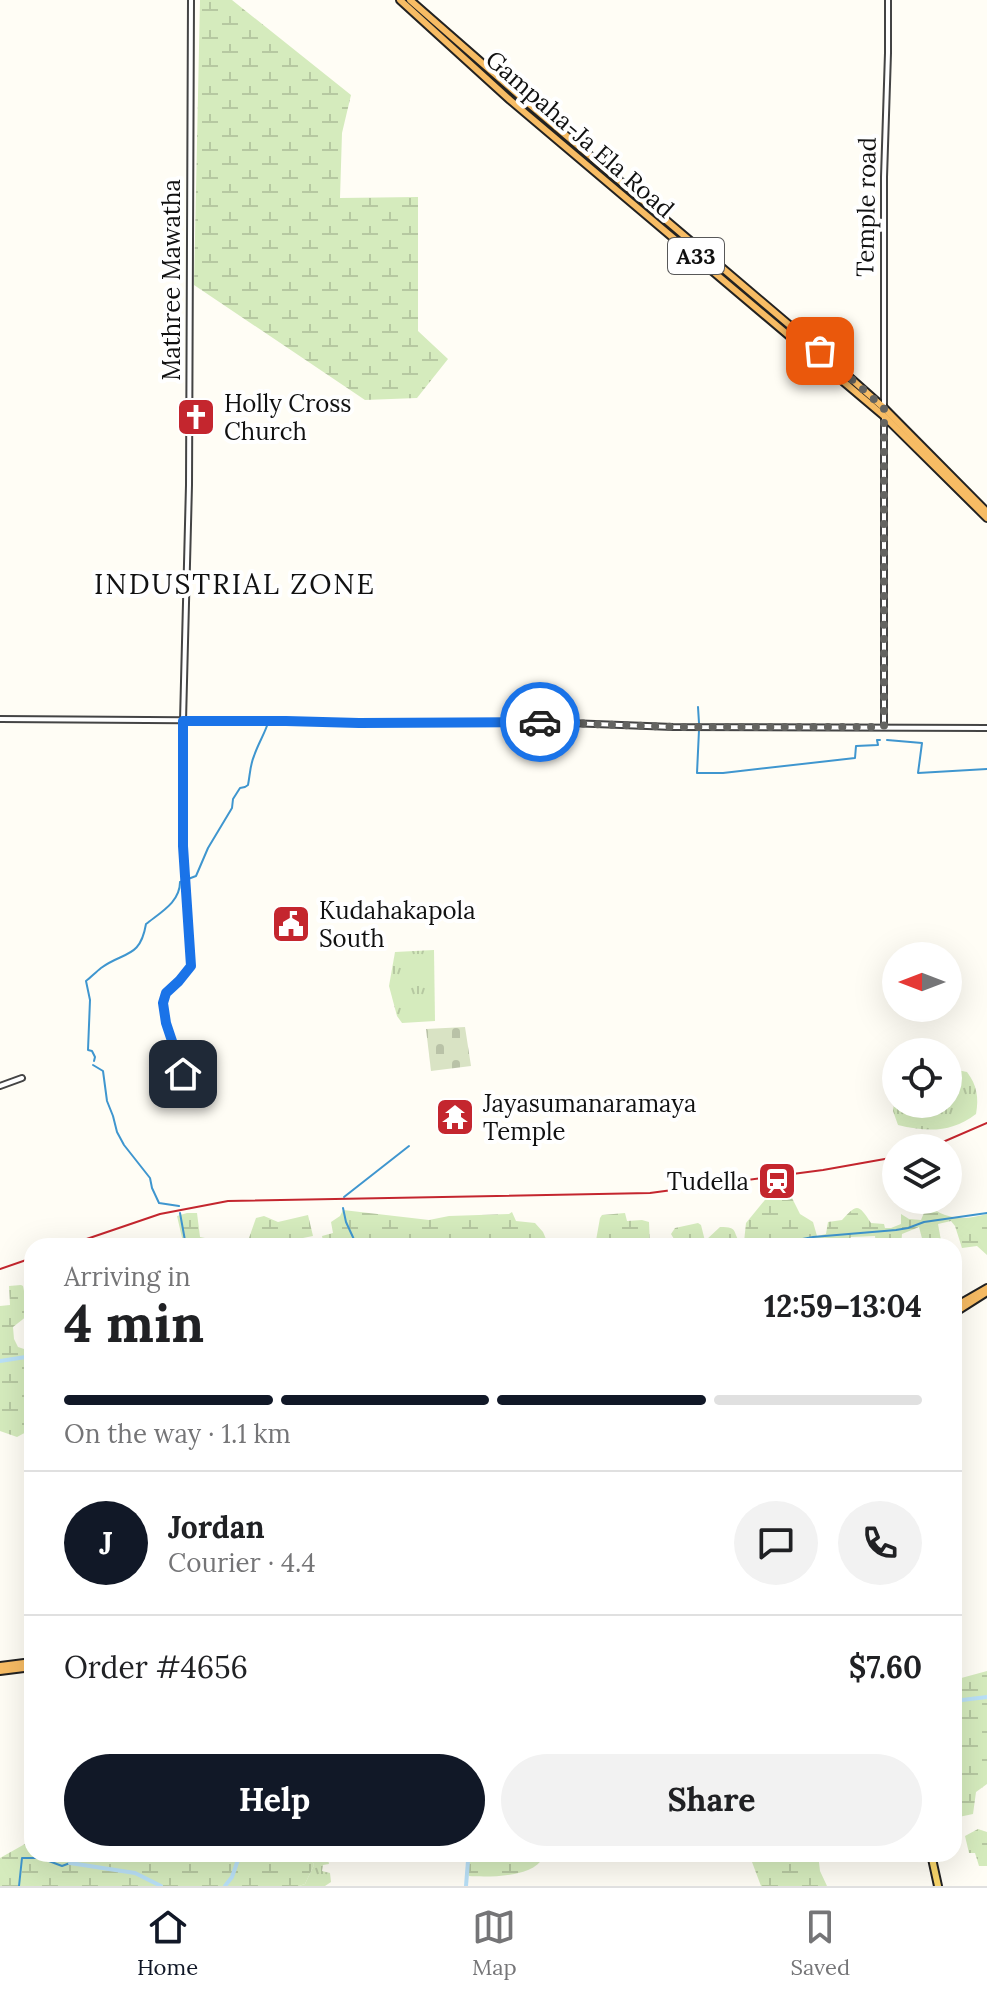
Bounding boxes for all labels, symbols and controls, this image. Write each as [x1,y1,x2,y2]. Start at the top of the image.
street label: Gampaha-Ja Ela Road [479,44,681,224]
street label: Temple road [849,137,883,277]
street label: Mathree Mawatha [156,179,187,381]
road number: A33 [668,238,724,274]
pin [786,317,854,385]
icon: bag [798,329,842,373]
place label: Holly Cross Church [224,388,351,447]
church icon: Holly Cross Church [175,396,217,438]
district label: INDUSTRIAL ZONE [94,566,376,602]
courier [500,682,580,762]
icon: car [518,700,562,744]
place label: Kudahakapola South [319,895,476,954]
public building icon: Kudahakapola South [270,903,312,945]
north arrow [882,942,962,1022]
map controls [882,942,962,1214]
button: locate [882,1038,962,1118]
pin [149,1040,217,1108]
icon: home [161,1052,205,1096]
place label: Jayasumanaramaya Temple [482,1088,696,1147]
temple icon: Jayasumanaramaya Temple [434,1096,476,1138]
button: layers [882,1134,962,1214]
station icon: Tudella [756,1160,798,1202]
place label: Tudella [667,1166,749,1197]
text: Arriving in [64,1260,191,1293]
text: 12:59–13:04 [764,1287,922,1325]
text: 4 min [64,1290,204,1356]
text: On the way · 1.1 km [64,1417,291,1450]
button: chat [734,1501,818,1585]
button: phone [838,1501,922,1585]
text: Jordan [168,1508,265,1546]
text: J [99,1524,113,1562]
text: Courier · 4.4 [168,1546,316,1579]
text: Order #4656 [64,1648,248,1686]
text: $7.60 [849,1648,922,1686]
button: Help [64,1754,485,1846]
button: Share [501,1754,922,1846]
tab: Home [137,1905,198,1981]
tab: Map [472,1905,517,1981]
tab: Saved [791,1905,850,1981]

